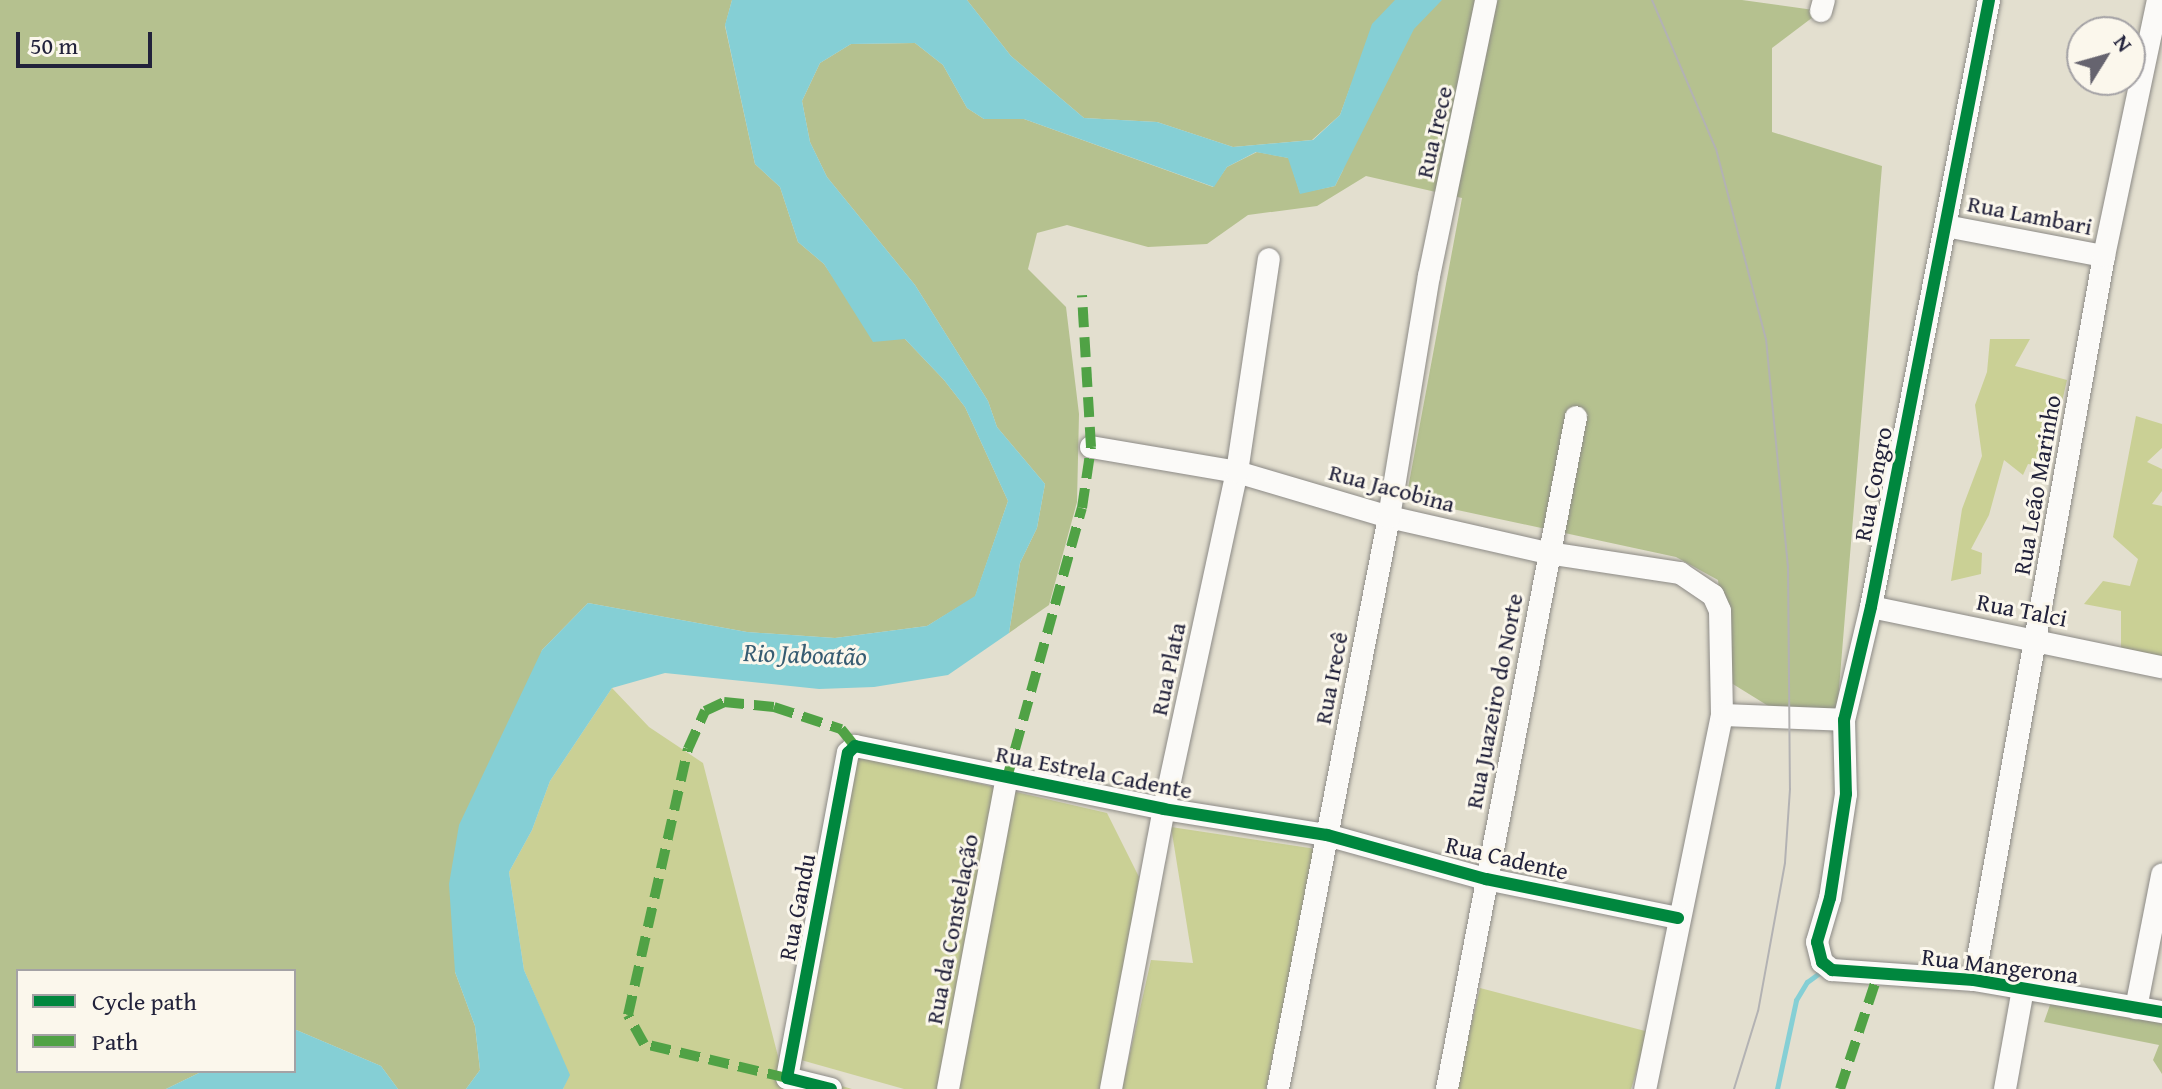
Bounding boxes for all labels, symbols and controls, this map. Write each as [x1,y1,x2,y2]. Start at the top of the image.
scale bar [20,16,156,66]
north arrow [2066,16,2146,96]
text: N [2106,27,2141,58]
text: 50 m [30,28,78,63]
street label: Rua Irece [1409,83,1459,181]
street label: Rua Lambari [1965,189,2095,241]
street label: Rua Leão Marinho [2007,393,2067,577]
street label: Rua Congro [1848,424,1898,544]
street label: Rua Jacobina [1326,457,1458,519]
street label: Rua Talci [1974,587,2070,633]
street label: Rua Juazeiro do Norte [1459,591,1529,811]
street label: Rua Plata [1144,620,1192,718]
street label: Rua Irecê [1308,629,1354,727]
water label: Rio Jaboatão [743,636,867,672]
street label: Rua Estrela Cadente [993,739,1195,805]
street label: Rua Cadente [1443,830,1571,886]
street label: Rua da Constelação [919,831,985,1027]
street label: Rua Gandu [773,851,821,963]
street label: Rua Mangerona [1920,942,2080,990]
legend [16,969,296,1073]
text: Cycle path [92,984,197,1019]
text: Path [92,1024,138,1059]

